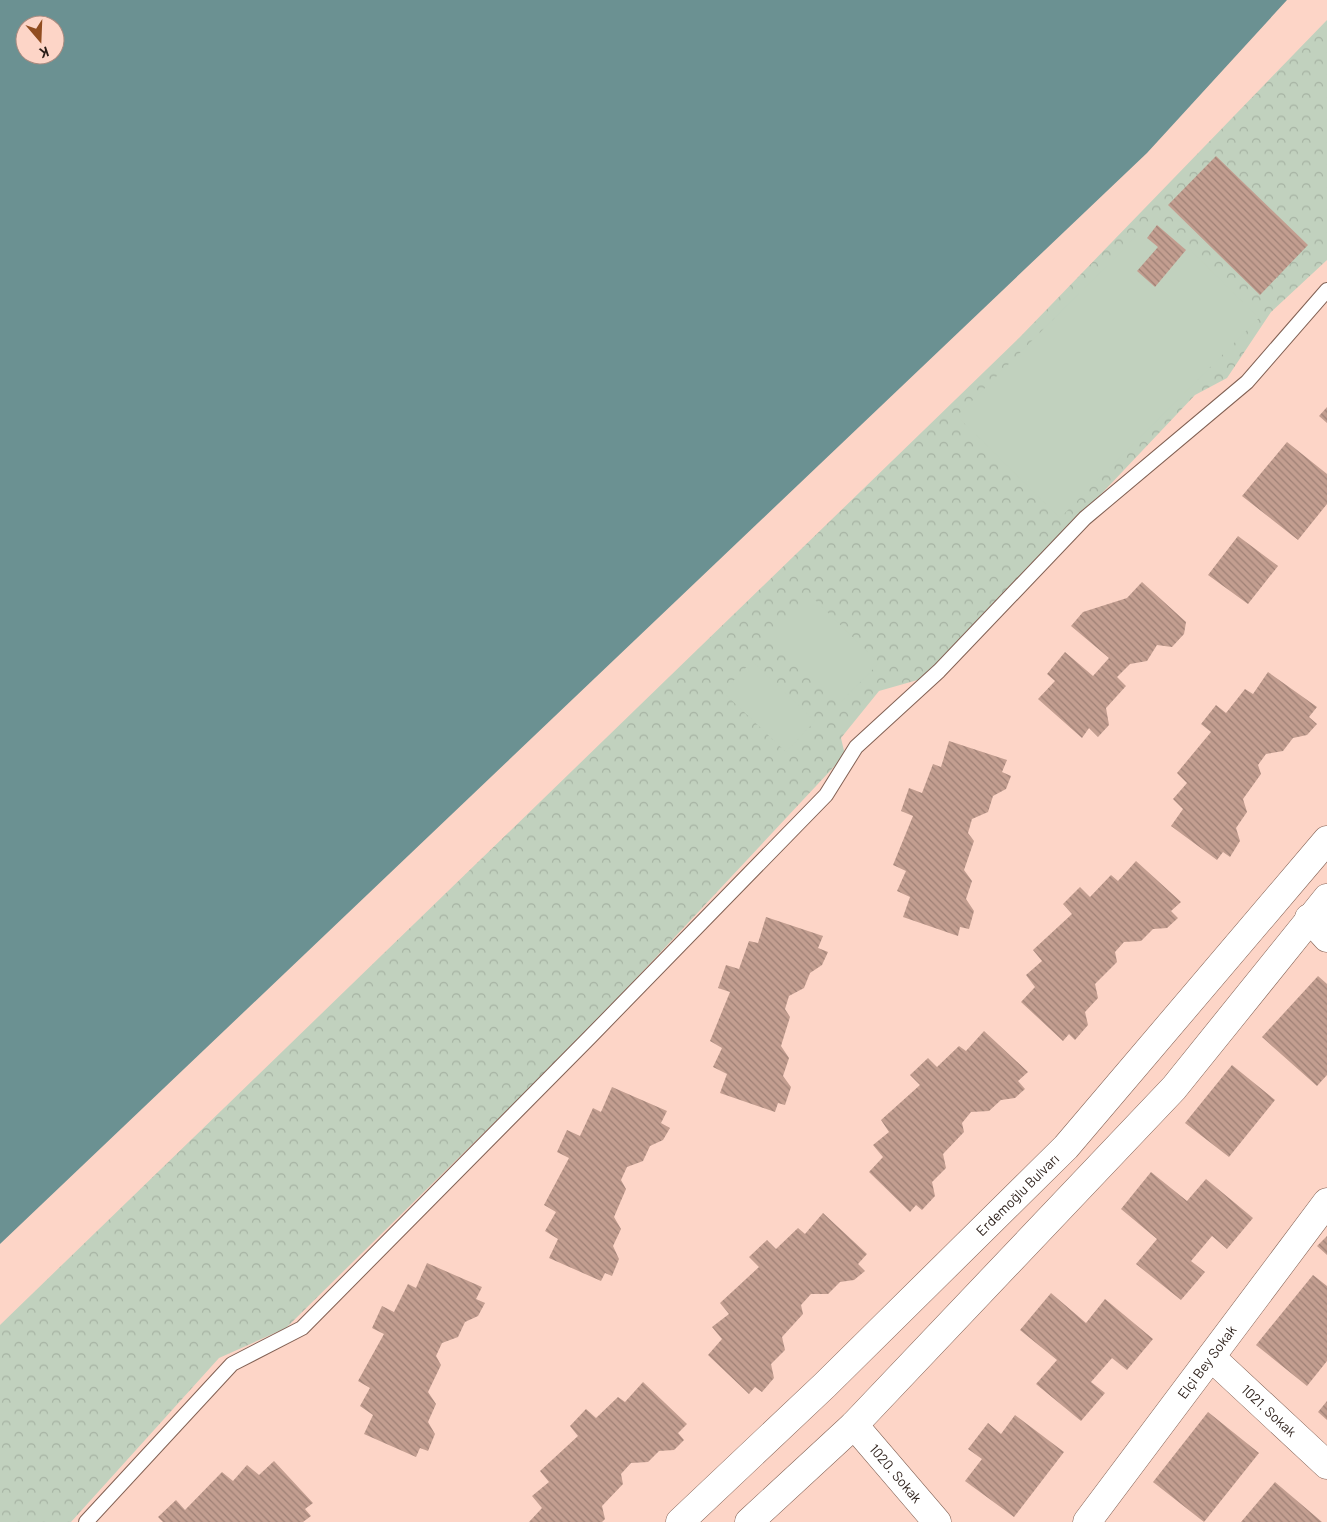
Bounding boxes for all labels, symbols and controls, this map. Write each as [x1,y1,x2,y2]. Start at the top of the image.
north arrow [15,15,65,65]
text: K [37,43,51,62]
street label: Erdemoğlu Bulvarı [972,1150,1062,1239]
street label: Elçi Bey Sokak [1174,1322,1240,1402]
street label: 1021. Sokak [1238,1381,1300,1440]
street label: 1020. Sokak [866,1440,926,1506]

